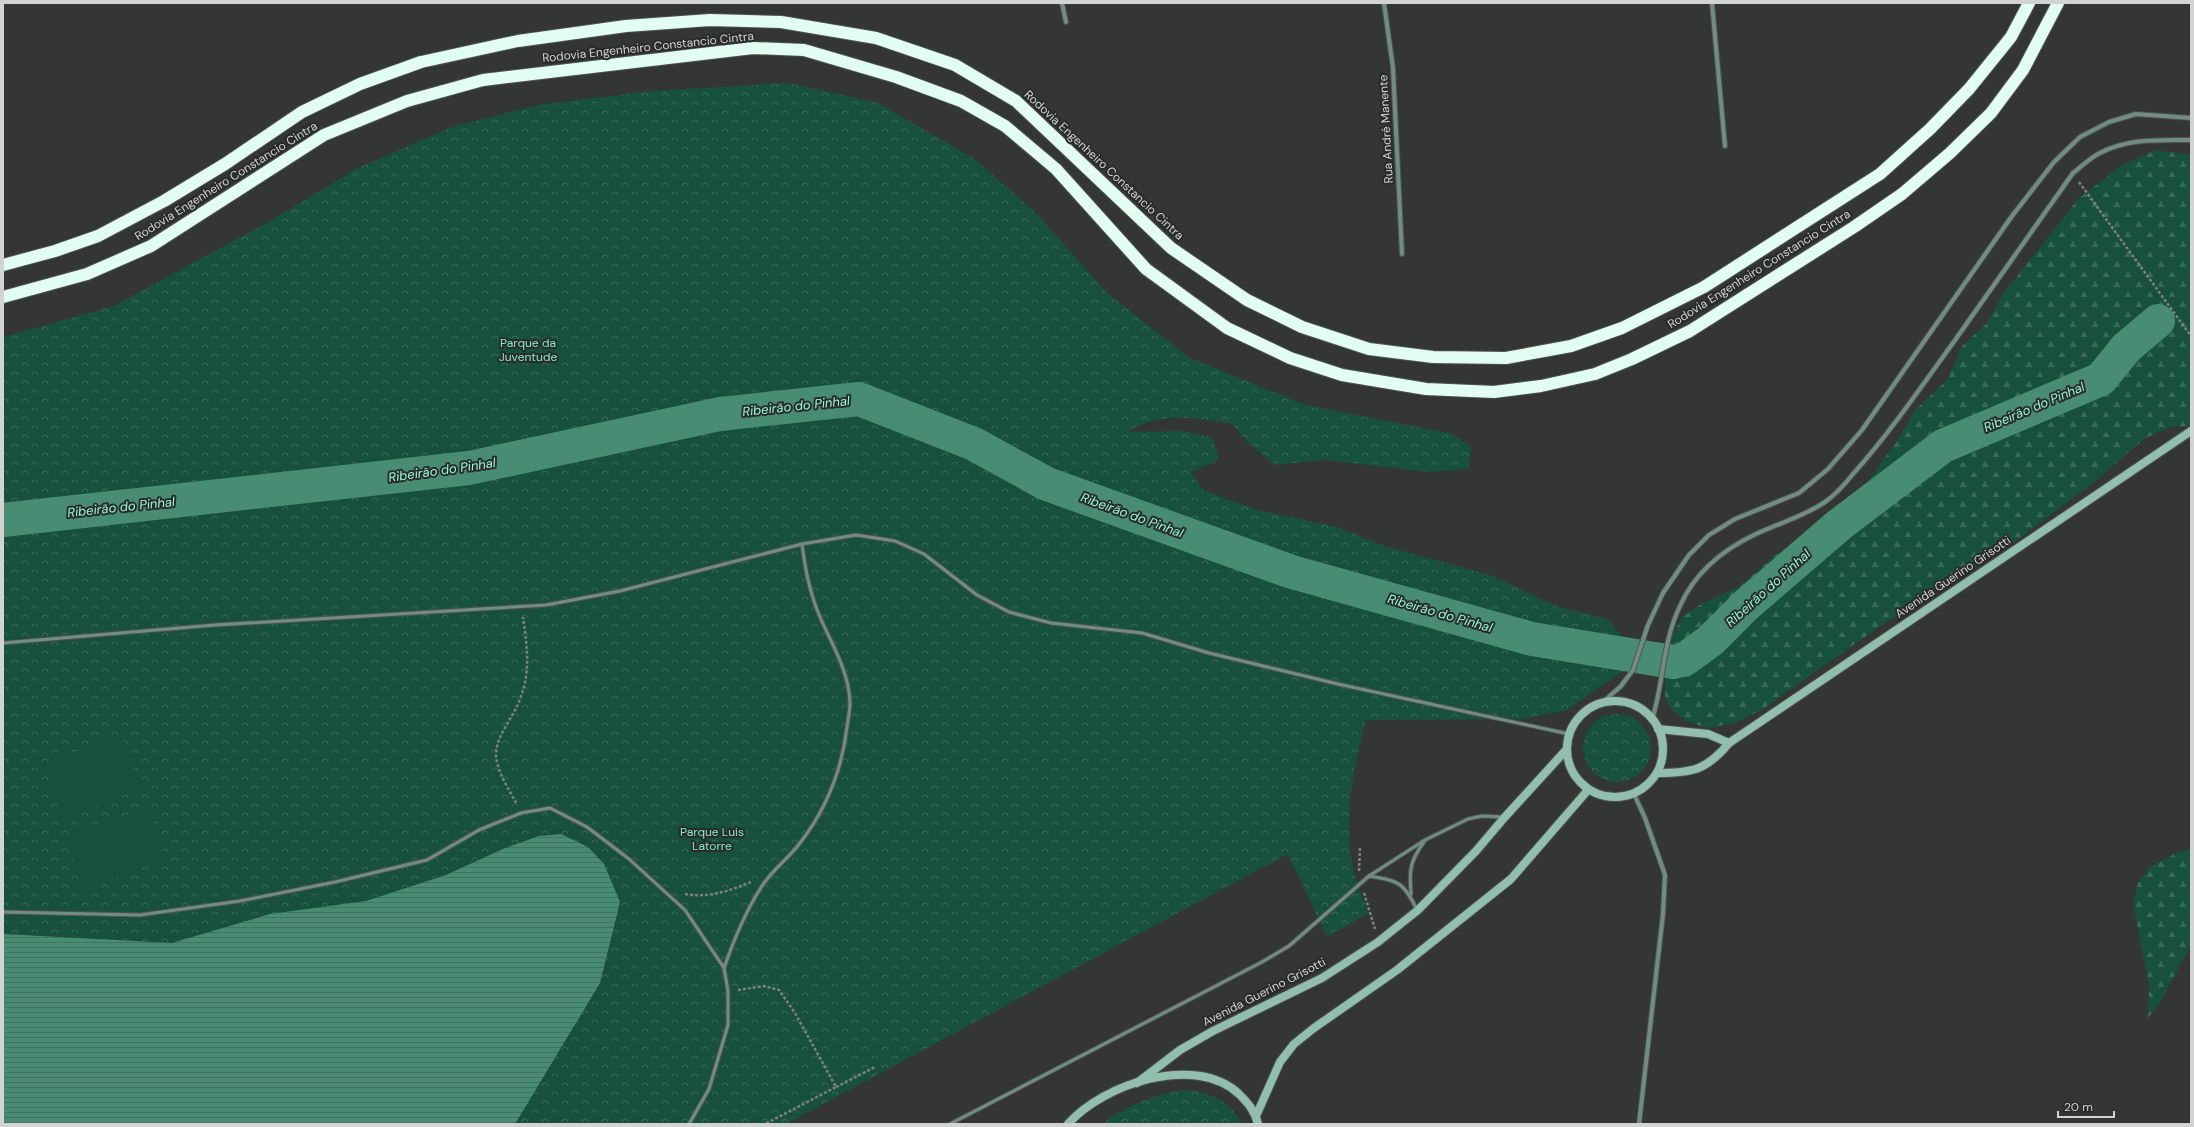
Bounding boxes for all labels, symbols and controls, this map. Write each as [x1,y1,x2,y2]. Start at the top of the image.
street label: Rodovia Engenheiro Constancio Cintra [541,28,755,66]
street label: Rua André Manente [1375,74,1397,184]
street label: Rodovia Engenheiro Constancio Cintra [1021,87,1187,243]
street label: Rodovia Engenheiro Constancio Cintra [132,118,320,244]
street label: Rodovia Engenheiro Constancio Cintra [1665,206,1853,332]
park label: Parque da Juventude [499,335,557,365]
water label: Ribeirão do Pinhal [1981,378,2088,436]
water label: Ribeirão do Pinhal [741,392,852,420]
water label: Ribeirão do Pinhal [387,454,498,486]
water label: Ribeirão do Pinhal [1078,489,1187,542]
water label: Ribeirão do Pinhal [66,493,177,521]
street label: Avenida Guerino Grisotti [1892,532,2014,622]
water label: Ribeirão do Pinhal [1722,545,1815,631]
water label: Ribeirão do Pinhal [1386,590,1495,636]
park label: Parque Luis Latorre [680,824,744,854]
street label: Avenida Guerino Grisotti [1200,954,1328,1030]
scale bar [2058,1093,2114,1119]
text: 20 m [2064,1099,2093,1115]

